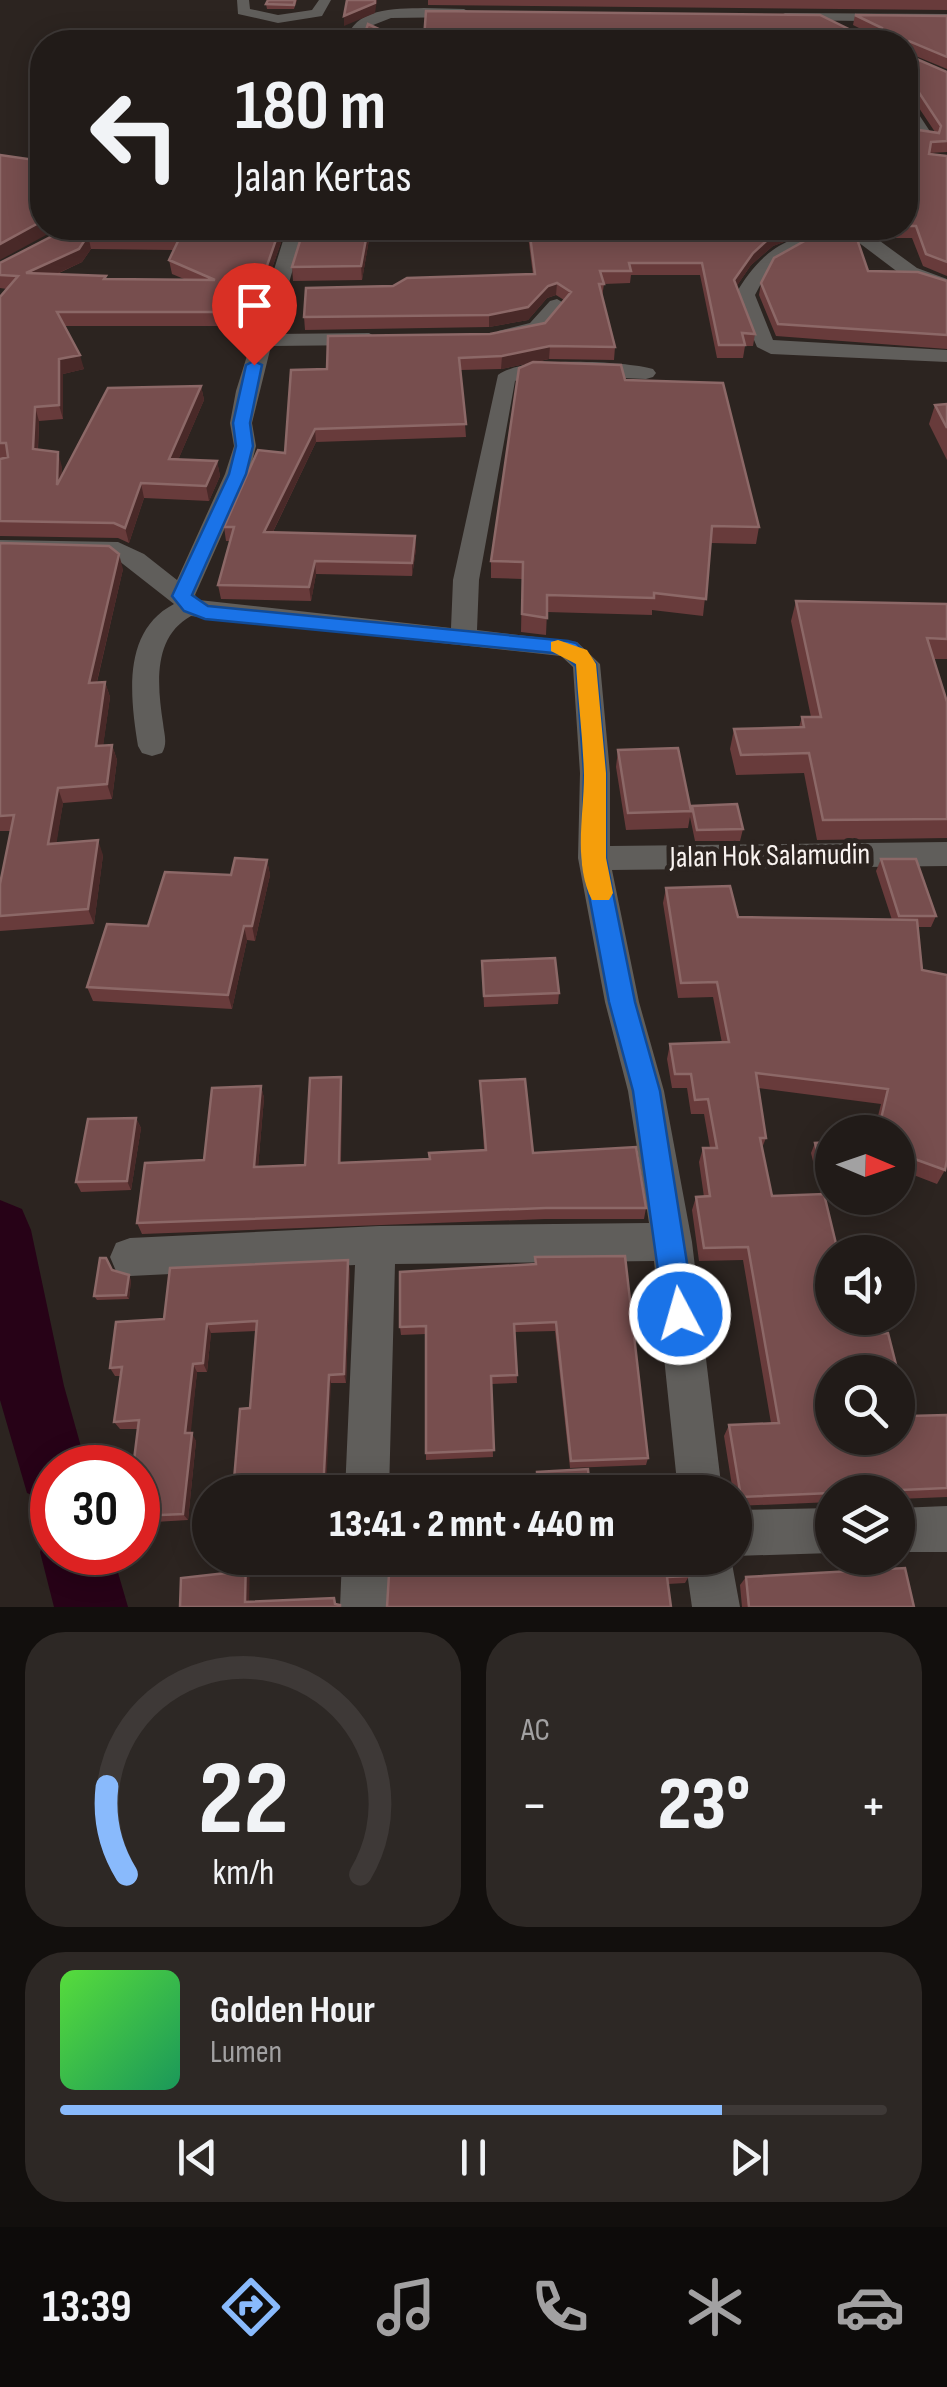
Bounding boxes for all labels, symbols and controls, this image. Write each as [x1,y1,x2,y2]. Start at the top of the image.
text: 180 m [235,65,386,149]
icon: left [70,70,200,200]
text: Jalan Kertas [235,150,412,205]
pin [212,263,297,366]
icon: arrive [227,278,282,333]
street label: Jalan Hok Salamudin [668,836,871,876]
north arrow [815,1115,915,1215]
map controls [815,1115,915,1575]
button: sound [815,1235,915,1335]
position arrow [628,1262,732,1366]
button: search [815,1355,915,1455]
speed limit sign: 30 [30,1445,160,1575]
button: layers [815,1475,915,1575]
text: 13:41 · 2 mnt · 440 m [329,1502,615,1547]
text: AC [521,1711,550,1750]
text: 22 [197,1738,289,1863]
text: 23° [658,1760,750,1851]
text: − [521,1773,548,1840]
text: + [860,1773,887,1840]
text: km/h [212,1852,274,1895]
text: Golden Hour [210,1988,375,2033]
text: Lumen [210,2033,282,2072]
icon: previous [170,2130,225,2185]
icon: pause [446,2130,501,2185]
icon: next [722,2130,777,2185]
icon: directions [216,2272,286,2342]
icon: music [371,2272,441,2342]
icon: phone [525,2272,595,2342]
icon: climate [680,2272,750,2342]
icon: car [835,2272,905,2342]
text: 13:39 [42,2280,132,2335]

